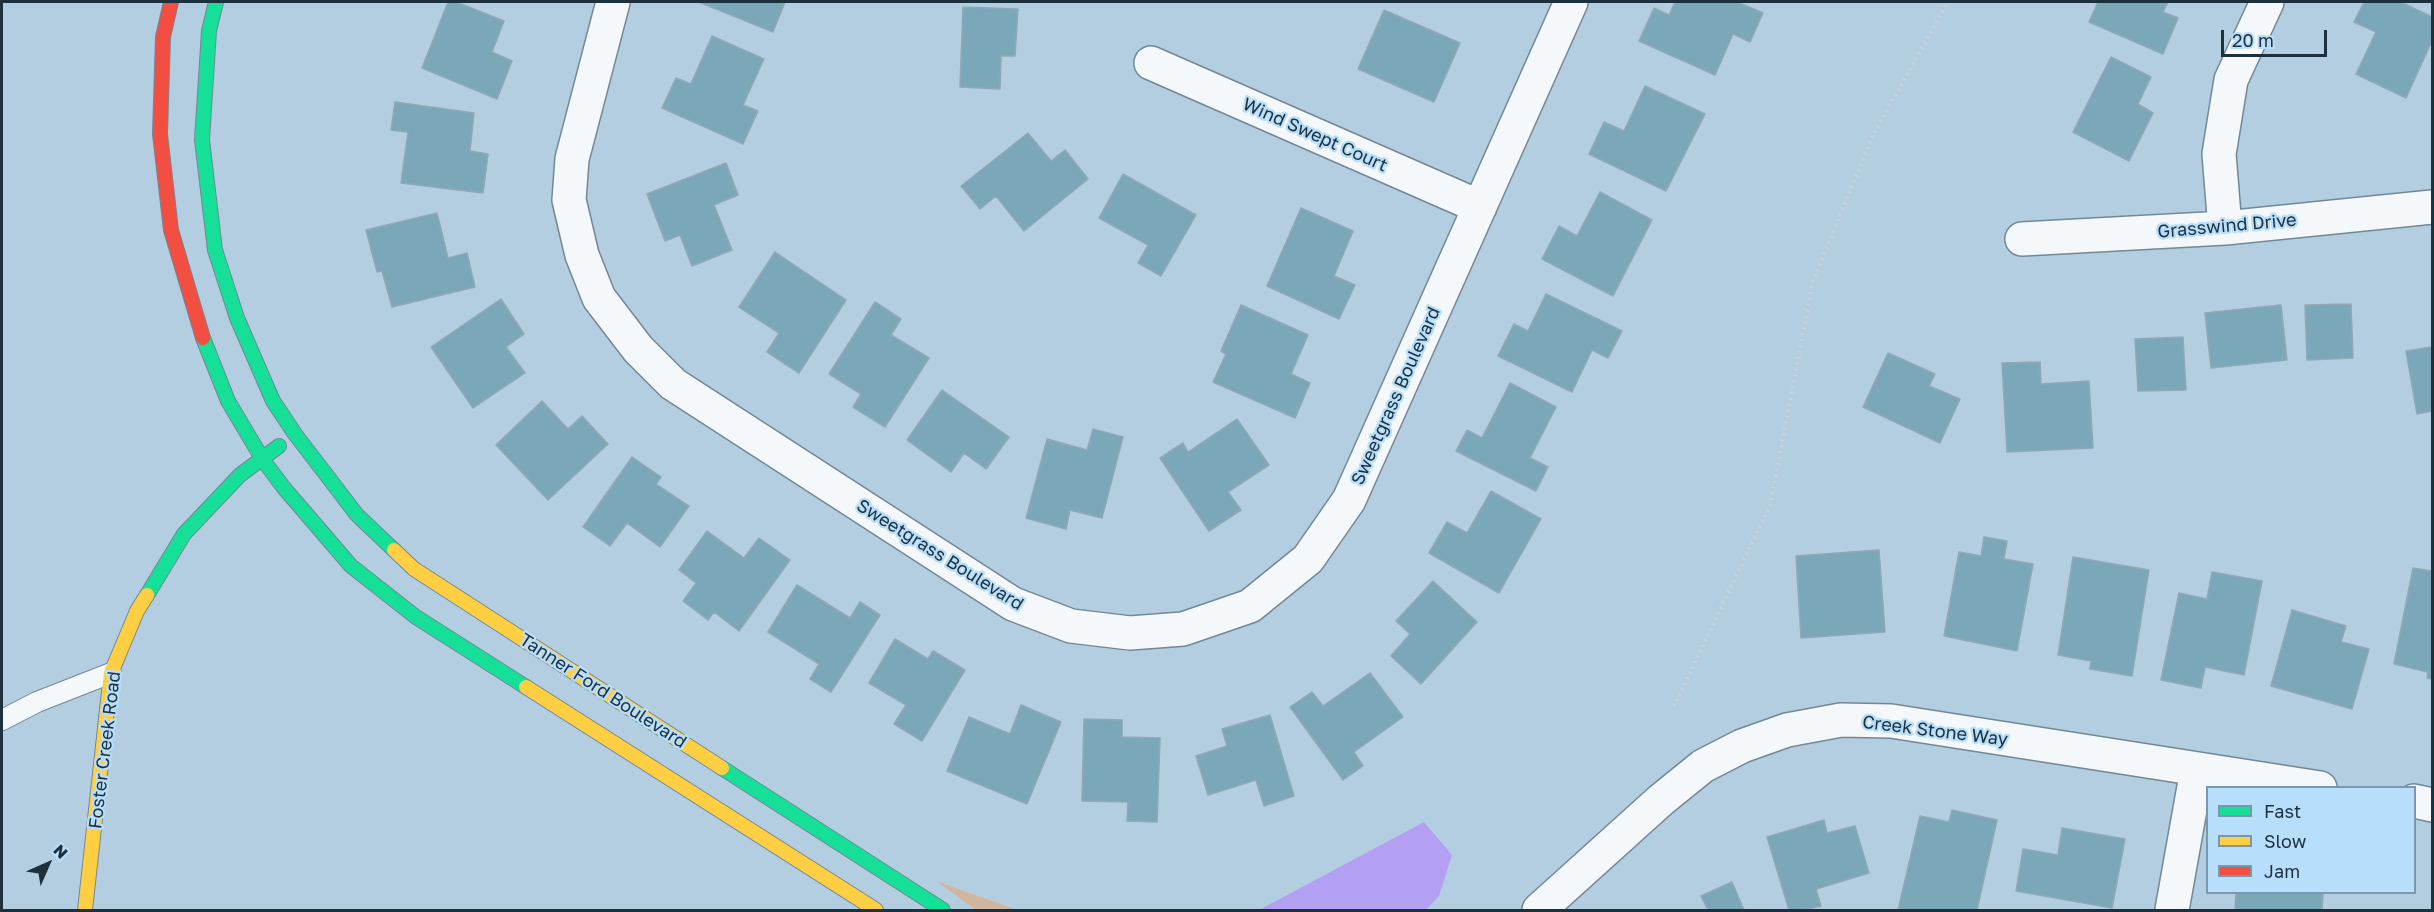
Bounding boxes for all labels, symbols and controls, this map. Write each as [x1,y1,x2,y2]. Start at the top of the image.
scale bar [2224,18,2330,56]
text: 20 m [2232,29,2274,51]
street label: Wind Swept Court [1239,93,1391,177]
street label: Grasswind Drive [2157,209,2297,243]
street label: Sweetgrass Boulevard [1347,304,1445,488]
street label: Sweetgrass Boulevard [853,495,1027,615]
street label: Tanner Ford Boulevard [516,629,690,753]
street label: Foster Creek Road [85,670,125,830]
street label: Creek Stone Way [1861,711,2009,751]
legend [2206,786,2416,894]
text: Fast [2264,800,2301,822]
text: Slow [2264,830,2306,852]
north arrow [18,834,78,894]
text: N [49,840,72,863]
text: Jam [2264,860,2300,882]

